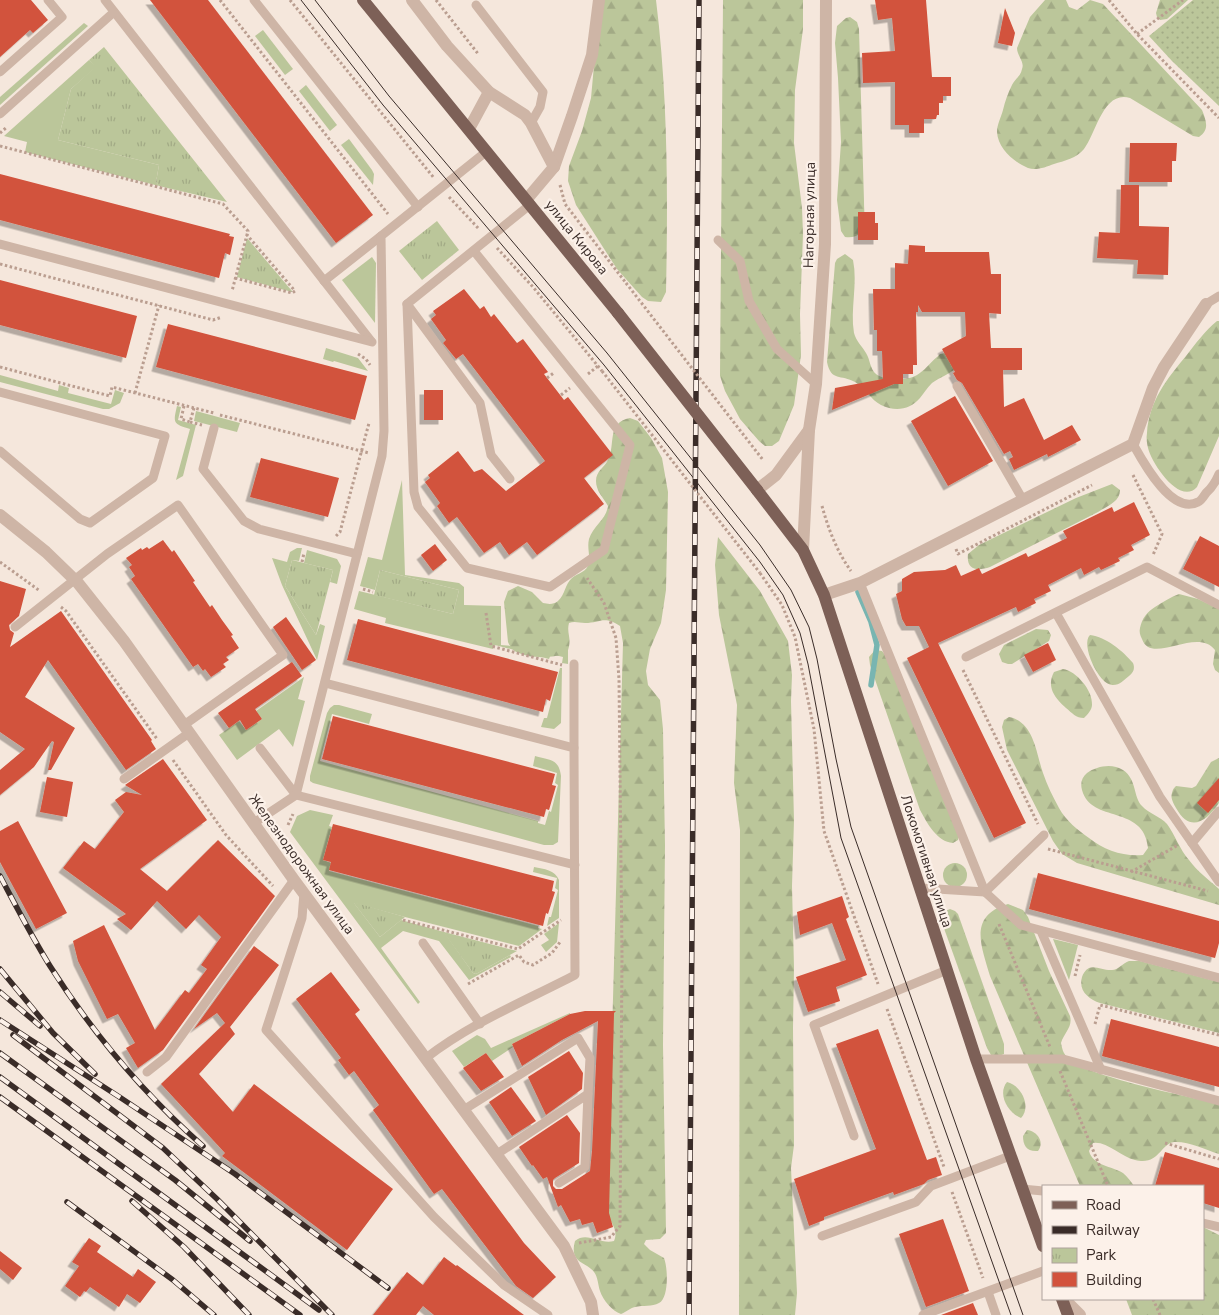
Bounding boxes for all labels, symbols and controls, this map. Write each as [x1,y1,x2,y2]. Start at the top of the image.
street label: Нагорная улица [799,162,820,268]
street label: улица Кирова [541,196,613,279]
street label: Железнодорожная улица [244,790,359,938]
street label: Локомотивная улица [896,792,957,930]
legend [1042,1185,1204,1300]
text: Road [1086,1195,1121,1215]
text: Railway [1086,1220,1140,1240]
text: Park [1086,1245,1116,1265]
text: Building [1086,1270,1142,1290]

